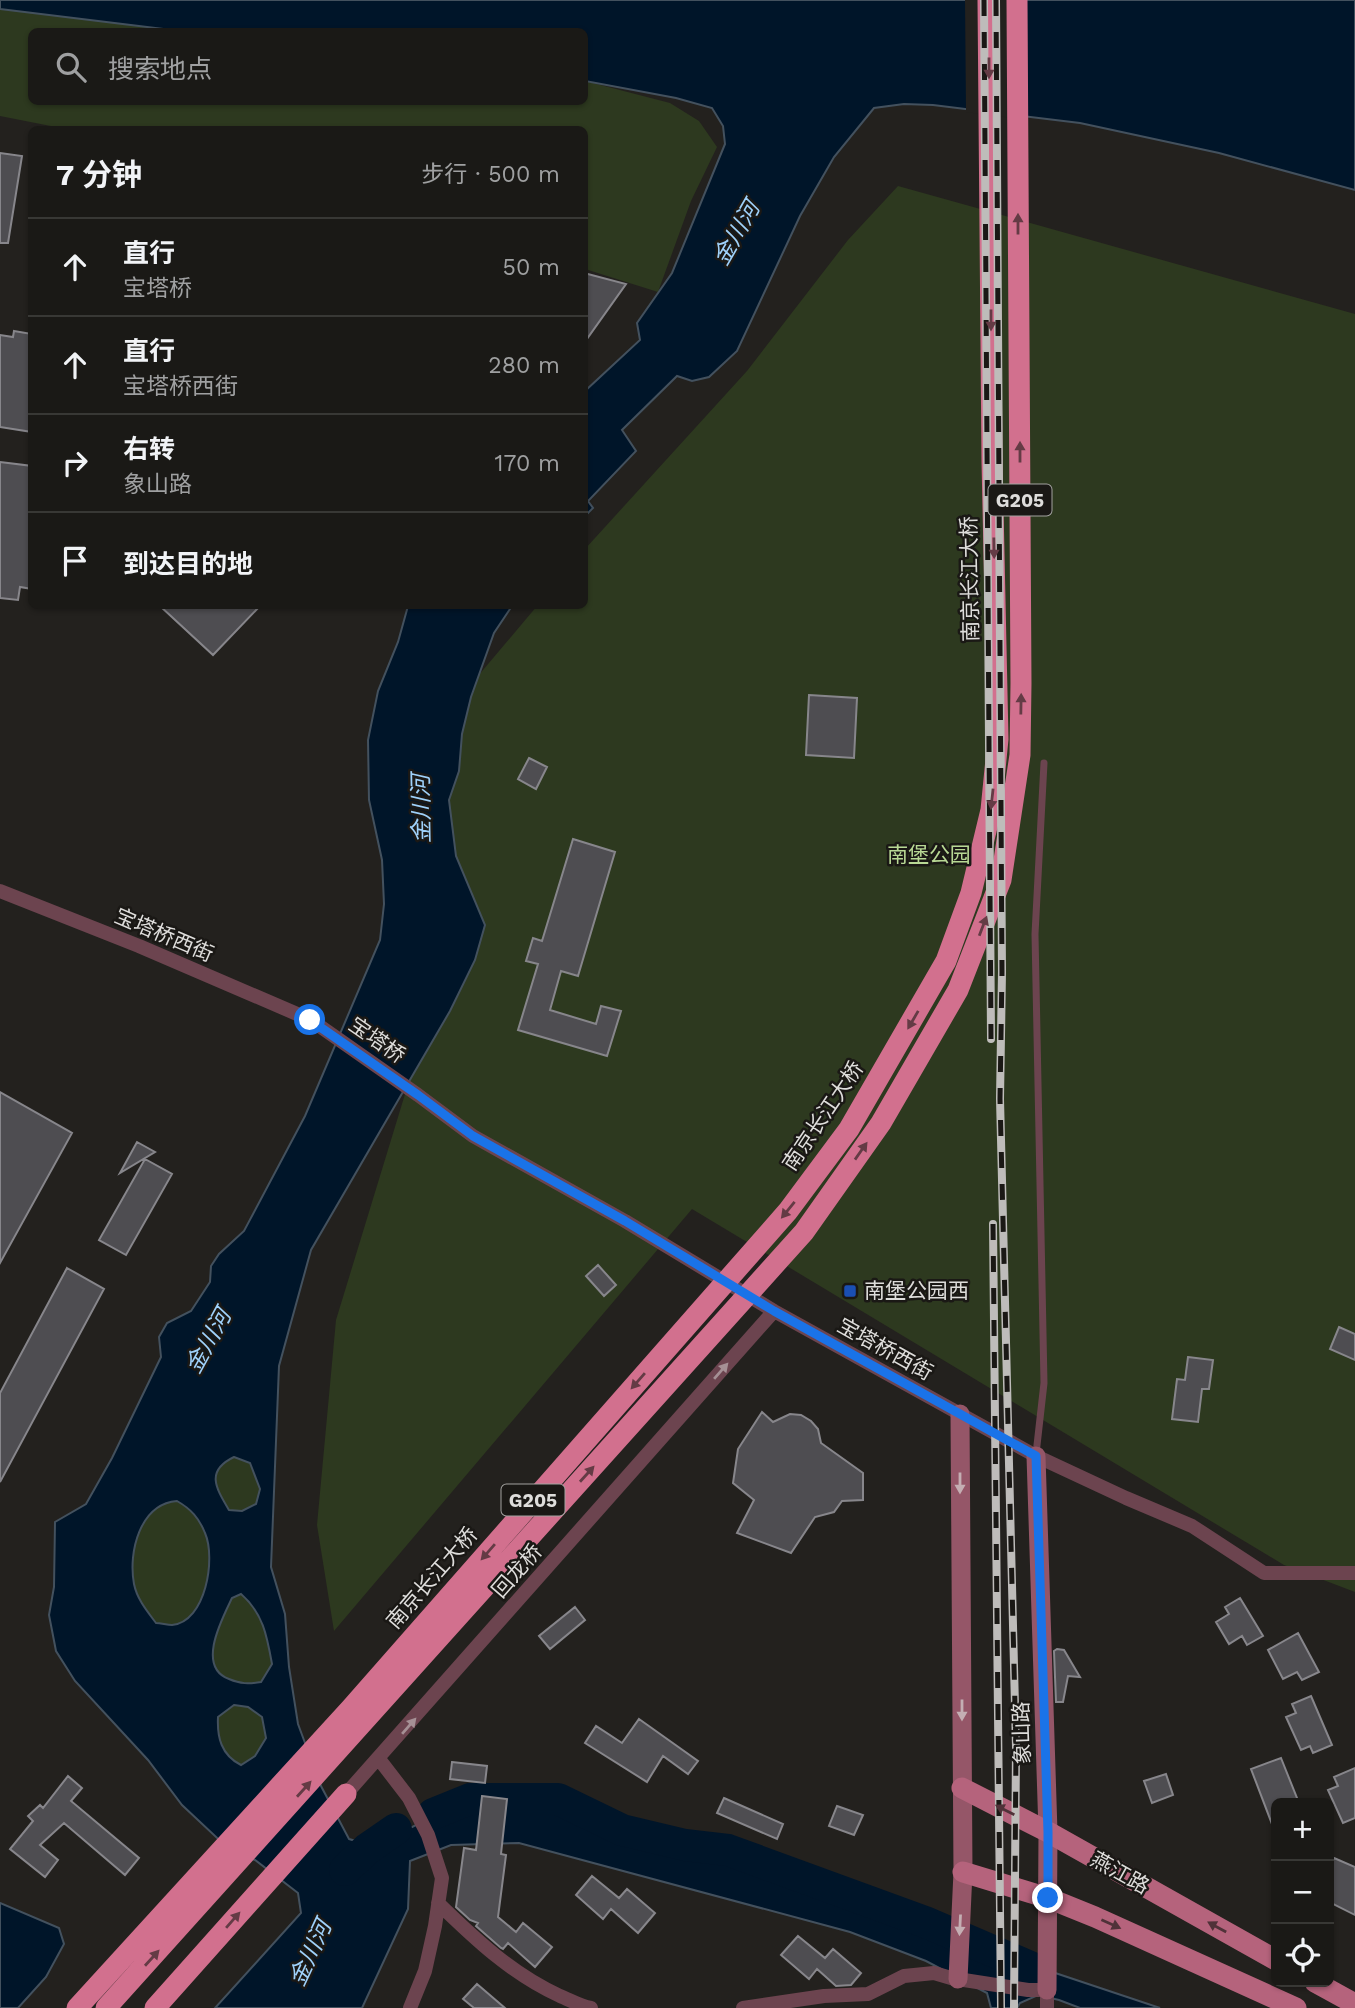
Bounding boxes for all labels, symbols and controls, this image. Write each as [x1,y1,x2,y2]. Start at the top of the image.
search box [28,28,588,105]
icon: search [52,48,90,86]
text: 搜索地点 [108,54,212,84]
one-way arrow [983,57,995,79]
text: 7 分钟 [56,157,142,192]
text: 步行 · 500 m [421,161,560,188]
water label: 金川河 [707,193,767,270]
one-way arrow [1012,213,1024,235]
text: 直行 [123,238,175,268]
icon: ahead [56,248,94,286]
text: 50 m [503,254,560,281]
text: 宝塔桥 [123,275,192,302]
one-way arrow [985,309,997,331]
text: 直行 [123,336,175,366]
icon: ahead [56,346,94,384]
text: 280 m [488,352,560,379]
text: 宝塔桥西街 [123,373,238,400]
text: 右转 [123,434,175,464]
one-way arrow [1014,441,1026,463]
icon: right [56,444,94,482]
text: 170 m [495,450,560,477]
text: 象山路 [123,471,192,498]
road number: G205 [988,485,1052,516]
street label: 南京长江大桥 [956,516,983,642]
one-way arrow [988,537,1000,559]
icon: arrive [56,542,94,580]
text: 到达目的地 [123,549,253,579]
one-way arrow [1015,693,1027,715]
water label: 金川河 [407,770,436,844]
one-way arrow [986,789,997,811]
park label: 南堡公园 [887,842,971,867]
street label: 宝塔桥西街 [111,903,217,967]
one-way arrow [977,916,988,937]
route start [294,1004,325,1035]
one-way arrow [907,1010,919,1029]
street label: 宝塔桥 [344,1011,410,1068]
street label: 南京长江大桥 [777,1057,868,1175]
one-way arrow [854,1142,868,1160]
one-way arrow [781,1201,796,1218]
place label: 南堡公园西 [864,1278,969,1303]
marker: 南堡公园西 [842,1283,858,1299]
water label: 金川河 [180,1301,239,1378]
street label: 宝塔桥西街 [833,1312,937,1385]
one-way arrow [713,1362,729,1380]
one-way arrow [630,1372,646,1390]
one-way arrow [579,1466,595,1483]
one-way arrow [954,1472,966,1494]
road number: G205 [502,1484,564,1516]
street label: 南京长江大桥 [381,1522,482,1633]
street label: 回龙桥 [487,1539,547,1603]
one-way arrow [481,1543,496,1560]
one-way arrow [956,1699,968,1721]
street label: 象山路 [1008,1701,1035,1765]
one-way arrow [400,1718,416,1735]
one-way arrow [296,1780,312,1798]
map controls [1271,1798,1334,1987]
button: + [1271,1798,1334,1861]
one-way arrow [995,1805,1015,1816]
street label: 燕江路 [1087,1846,1154,1899]
button: − [1271,1861,1334,1924]
route end [1032,1882,1063,1913]
one-way arrow [225,1911,241,1929]
water label: 金川河 [284,1913,339,1990]
one-way arrow [955,1914,966,1936]
one-way arrow [1101,1918,1121,1930]
one-way arrow [1207,1921,1226,1933]
button: locate [1271,1924,1334,1987]
one-way arrow [143,1949,159,1966]

